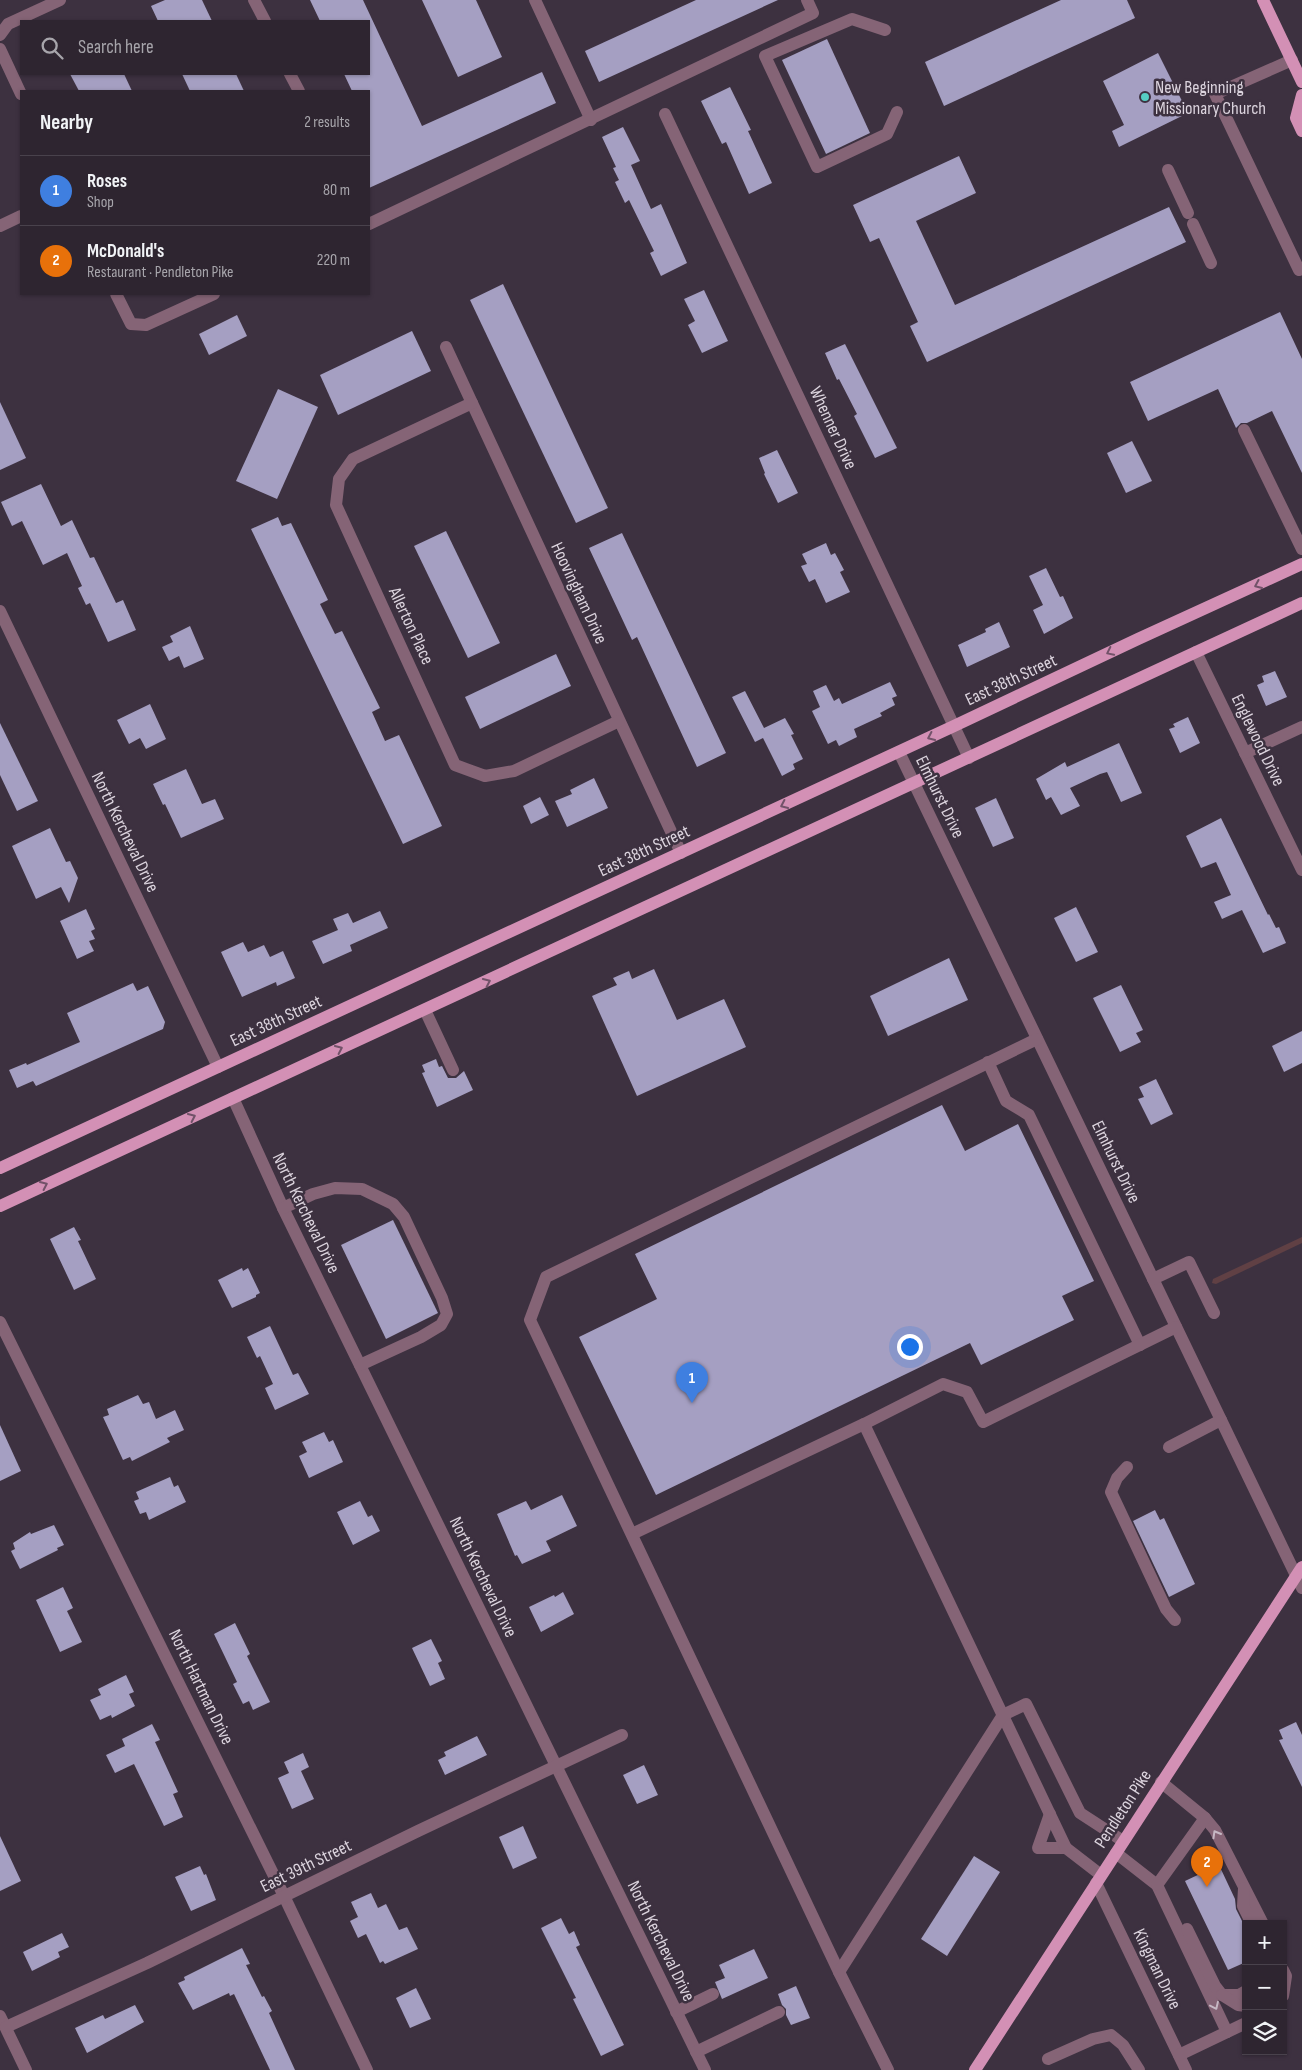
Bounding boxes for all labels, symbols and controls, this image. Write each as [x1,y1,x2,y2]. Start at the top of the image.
search box [20,20,370,75]
icon: search [38,34,66,62]
text: Search here [78,36,154,59]
place label: New Beginning Missionary Church [1155,77,1266,119]
marker: New Beginning Missionary Church [1139,91,1151,103]
text: Nearby [40,110,93,135]
text: 2 results [304,113,350,132]
text: Roses [87,170,127,193]
text: 1 [53,181,59,200]
text: 80 m [323,181,350,200]
text: Shop [87,193,114,212]
text: McDonald's [87,240,164,263]
text: 2 [52,251,60,270]
text: 220 m [317,251,350,270]
text: Restaurant · Pendleton Pike [87,263,234,282]
street label: Whenner Drive [805,383,861,473]
street label: Hoovingham Drive [546,539,612,647]
one-way arrow [1254,578,1263,589]
street label: Allerton Place [384,583,438,668]
one-way arrow [1106,646,1115,657]
street label: East 38th Street [962,649,1060,710]
street label: Englewood Drive [1227,691,1289,789]
one-way arrow [927,730,936,741]
street label: Elmhurst Drive [911,753,969,841]
street label: North Kercheval Drive [87,768,163,896]
one-way arrow [780,799,789,809]
street label: East 38th Street [595,820,693,881]
one-way arrow [482,977,491,988]
street label: East 38th Street [227,990,325,1051]
one-way arrow [334,1045,343,1056]
one-way arrow [187,1113,196,1124]
street label: Elmhurst Drive [1087,1118,1145,1206]
street label: North Kercheval Drive [268,1149,344,1277]
one-way arrow [39,1181,48,1192]
your location [897,1334,923,1360]
pin: 1 [676,1362,708,1403]
street label: North Kercheval Drive [445,1513,521,1641]
street label: North Hartman Drive [164,1626,238,1748]
street label: Pendleton Pike [1090,1766,1156,1852]
one-way arrow [1212,1830,1222,1839]
street label: East 39th Street [257,1835,355,1897]
pin: 2 [1191,1846,1223,1887]
street label: North Kercheval Drive [623,1877,699,2005]
map controls [1242,1920,1287,2055]
button: + [1242,1920,1287,1965]
street label: Kingman Drive [1129,1925,1185,2013]
button: − [1242,1965,1287,2010]
one-way arrow [1208,2001,1219,2010]
button: layers [1242,2010,1287,2055]

